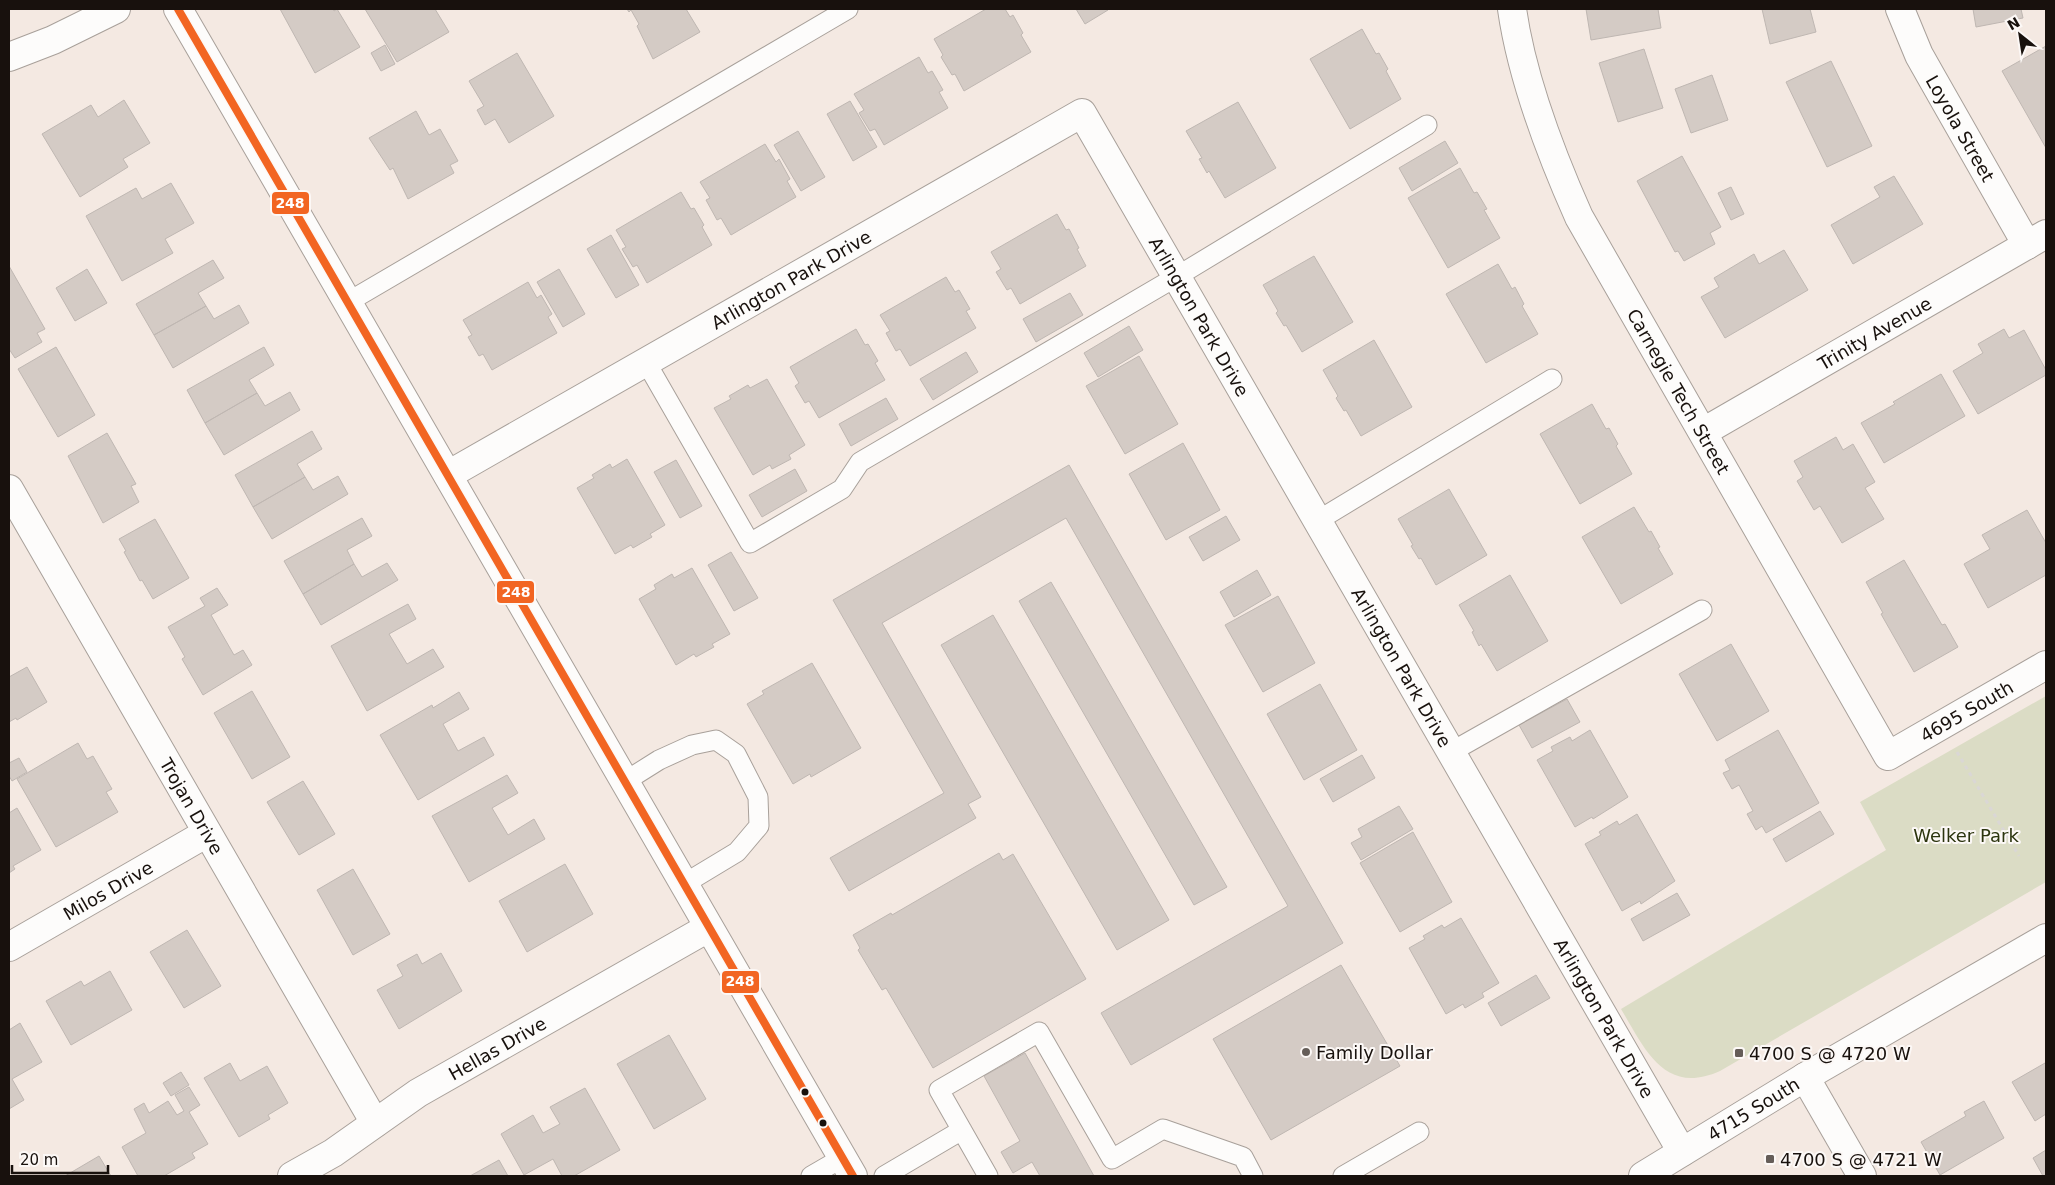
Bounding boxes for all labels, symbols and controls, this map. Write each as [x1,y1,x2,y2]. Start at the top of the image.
north arrow [1995,10,2045,60]
text: N [2004,14,2023,34]
street label: Loyola Street [1922,71,1999,185]
line badge: 248 [271,191,310,215]
text: 248 [275,195,305,211]
street label: Arlington Park Drive [707,225,875,333]
street label: Arlington Park Drive [1145,233,1254,400]
street label: Trinity Avenue [1813,292,1935,374]
street label: Carnegie Tech Street [1623,305,1735,478]
line badge: 248 [496,580,535,604]
text: 248 [501,584,531,600]
street label: Arlington Park Drive [1348,584,1456,751]
street label: 4695 South [1916,676,2017,746]
street label: Trojan Drive [155,753,228,858]
park label: Welker Park [1913,825,2019,846]
street label: Milos Drive [59,856,156,924]
street label: Arlington Park Drive [1550,934,1659,1101]
line badge: 248 [721,970,760,994]
text: 248 [725,973,755,989]
street label: Hellas Drive [445,1012,550,1084]
place label: Family Dollar [1316,1042,1434,1063]
place label: 4700 S @ 4720 W [1749,1043,1911,1064]
marker: Family Dollar [1300,1046,1312,1058]
marker: 4700 S @ 4720 W [1733,1047,1745,1059]
street label: 4715 South [1703,1073,1803,1145]
unlabelled marker [800,1087,810,1097]
unlabelled marker [818,1118,828,1128]
scale bar [12,1142,109,1174]
place label: 4700 S @ 4721 W [1780,1149,1942,1170]
text: 20 m [20,1151,58,1169]
marker: 4700 S @ 4721 W [1764,1153,1776,1165]

